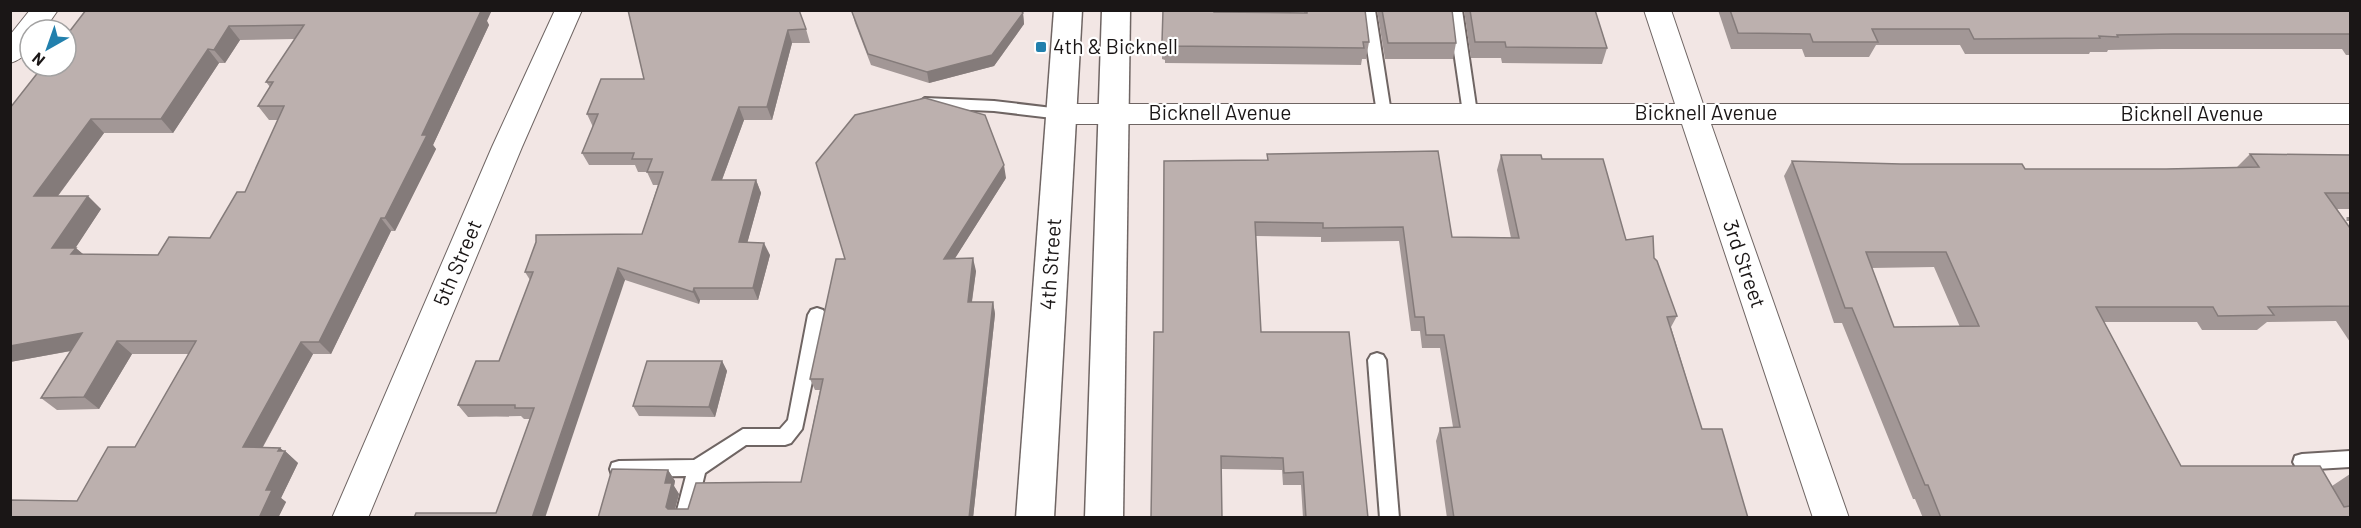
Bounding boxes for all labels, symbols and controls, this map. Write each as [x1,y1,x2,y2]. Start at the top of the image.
north arrow [18,18,78,78]
place label: 4th & Bicknell [1053,33,1178,58]
marker: 4th & Bicknell [1034,40,1048,54]
text: N [28,49,48,71]
street label: Bicknell Avenue [1149,99,1291,124]
street label: Bicknell Avenue [1635,99,1777,124]
street label: Bicknell Avenue [2121,100,2263,125]
street label: 5th Street [427,216,486,309]
street label: 3rd Street [1719,216,1772,311]
street label: 4th Street [1034,217,1065,311]

